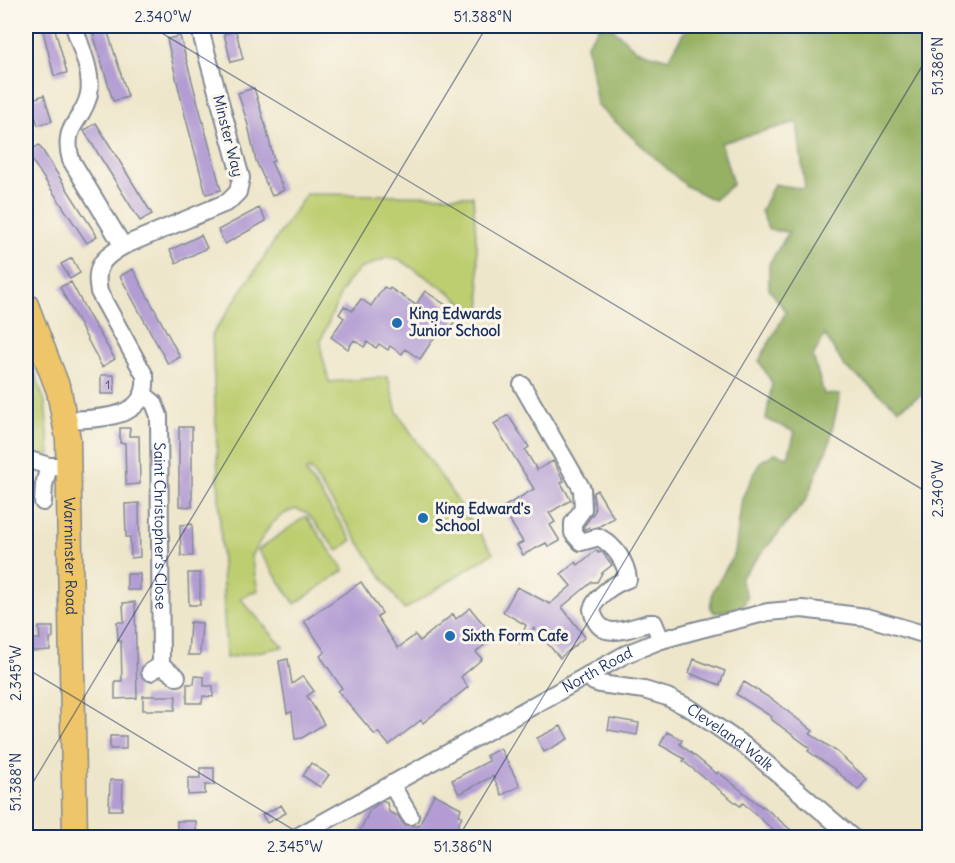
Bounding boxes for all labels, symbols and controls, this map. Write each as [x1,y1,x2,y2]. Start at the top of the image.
text: 2.340°W [134,7,192,26]
text: 51.388°N [454,7,512,26]
text: 51.386°N [928,37,947,95]
street label: Minster Way [209,93,248,179]
place label: King Edwards Junior School [409,304,502,340]
marker: King Edwards Junior School [390,316,404,330]
house number: 1 [106,377,110,392]
street label: Saint Christopher's Close [150,442,171,610]
text: 2.340°W [928,460,947,518]
street label: Warminster Road [60,497,81,615]
place label: King Edward's School [435,499,531,535]
marker: King Edward's School [416,511,430,525]
place label: Sixth Form Cafe [462,626,568,645]
marker: Sixth Form Cafe [443,629,457,643]
street label: North Road [559,642,635,697]
text: 2.345°W [6,645,25,701]
street label: Cleveland Walk [683,699,778,775]
text: 51.388°N [6,753,25,811]
text: 2.345°W [267,837,323,856]
text: 51.386°N [434,837,492,856]

